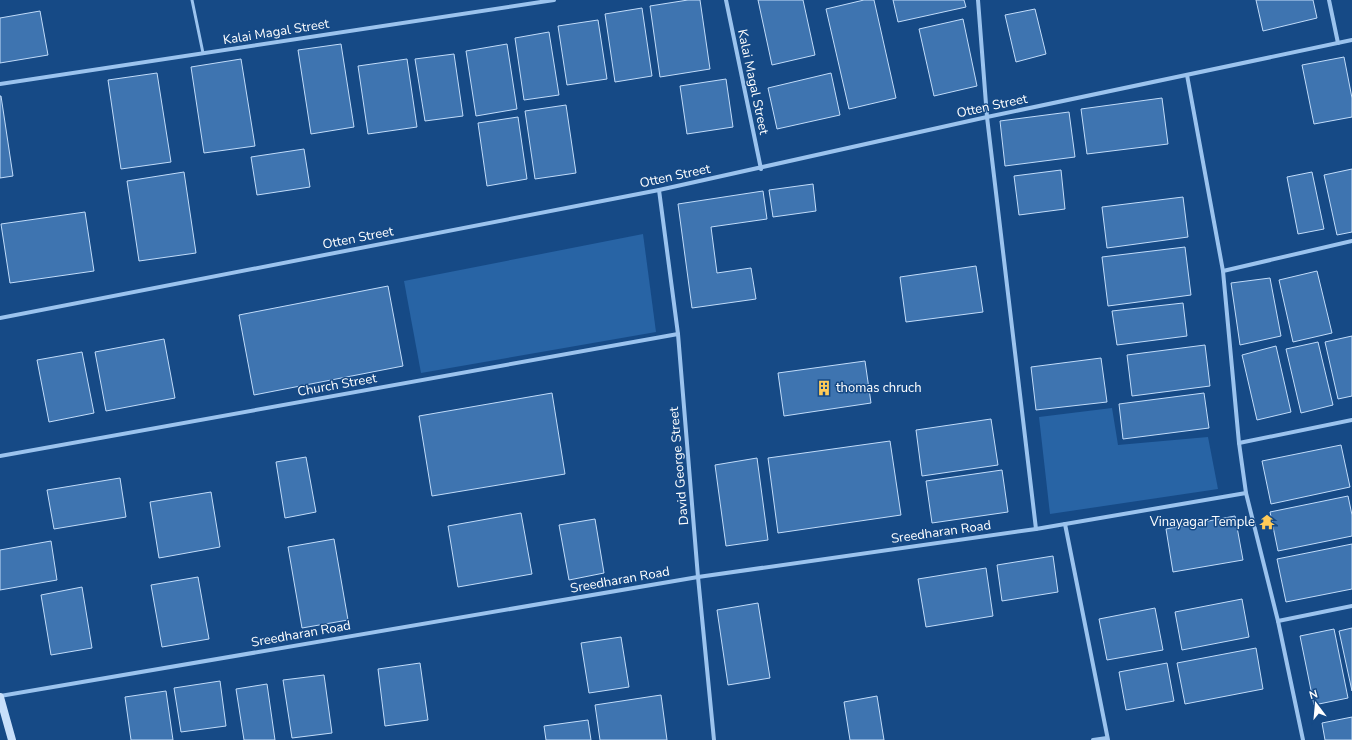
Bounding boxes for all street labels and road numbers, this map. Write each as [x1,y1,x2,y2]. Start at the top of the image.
street label: Kalai Magal Street [222,15,331,49]
street label: Kalai Magal Street [733,28,773,137]
street label: Otten Street [955,90,1029,122]
street label: Otten Street [638,160,712,192]
street label: Otten Street [321,222,395,254]
street label: Church Street [296,369,378,401]
street label: David George Street [665,406,693,526]
street label: Sreedharan Road [890,516,992,548]
street label: Sreedharan Road [569,562,671,598]
street label: Sreedharan Road [250,616,352,652]

